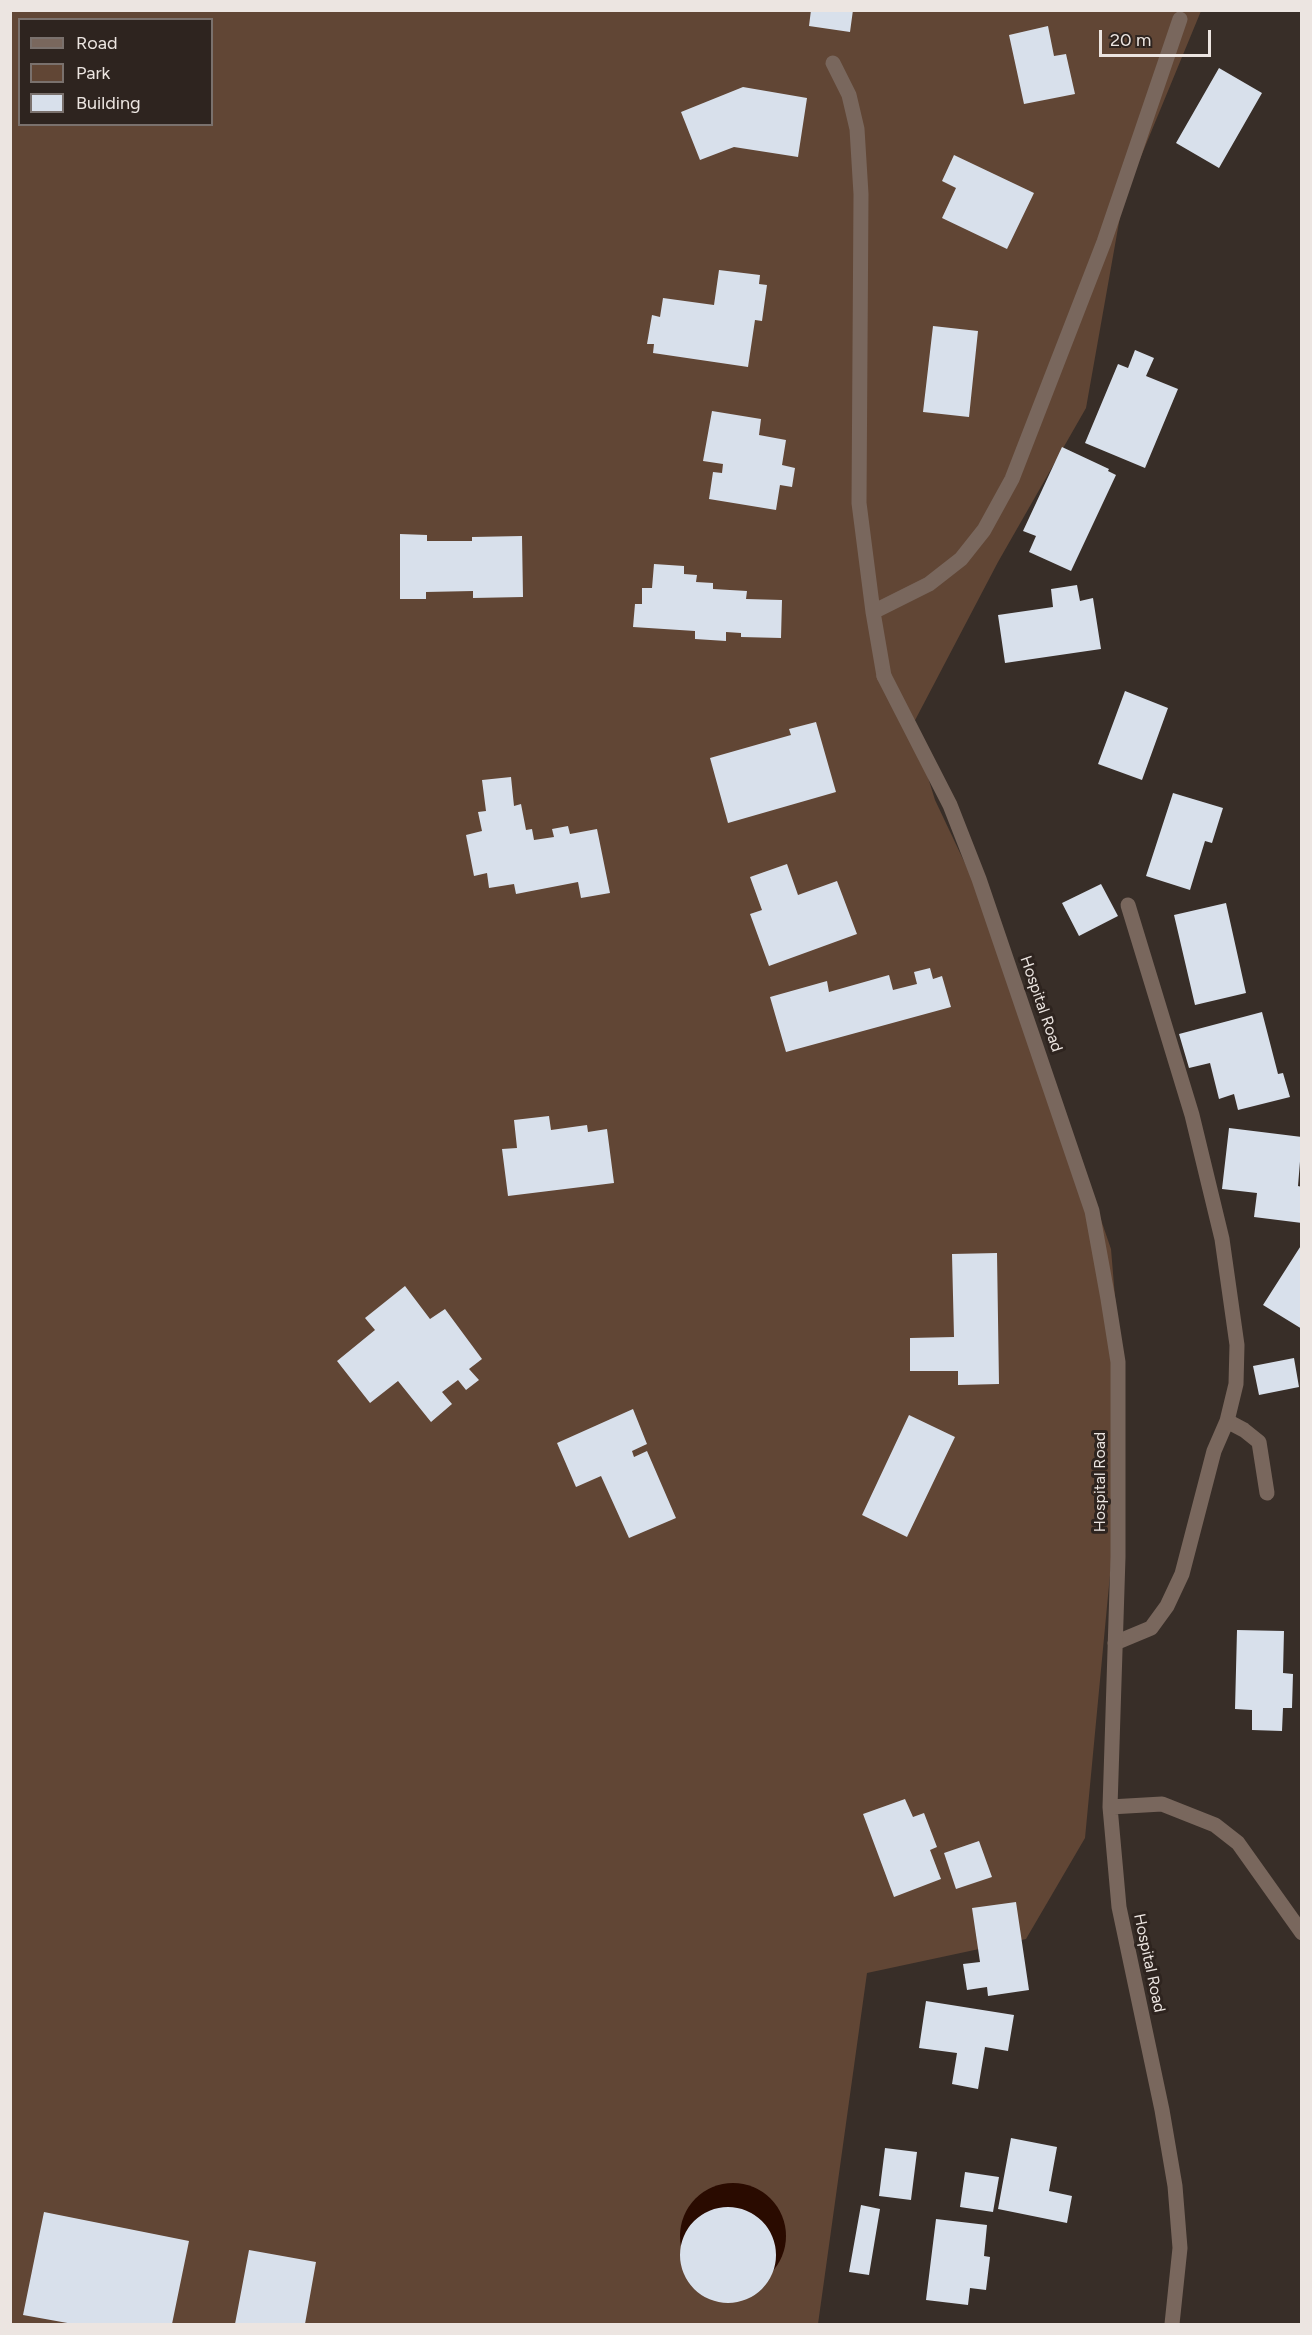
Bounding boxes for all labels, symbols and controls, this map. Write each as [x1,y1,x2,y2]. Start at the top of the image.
legend [18,18,213,126]
scale bar [1102,18,1214,56]
text: 20 m [1110,29,1151,51]
text: Road [76,32,117,54]
text: Park [76,62,110,84]
text: Building [76,92,141,114]
street label: Hospital Road [1016,953,1066,1055]
street label: Hospital Road [1090,1432,1110,1532]
street label: Hospital Road [1129,1912,1169,2014]

